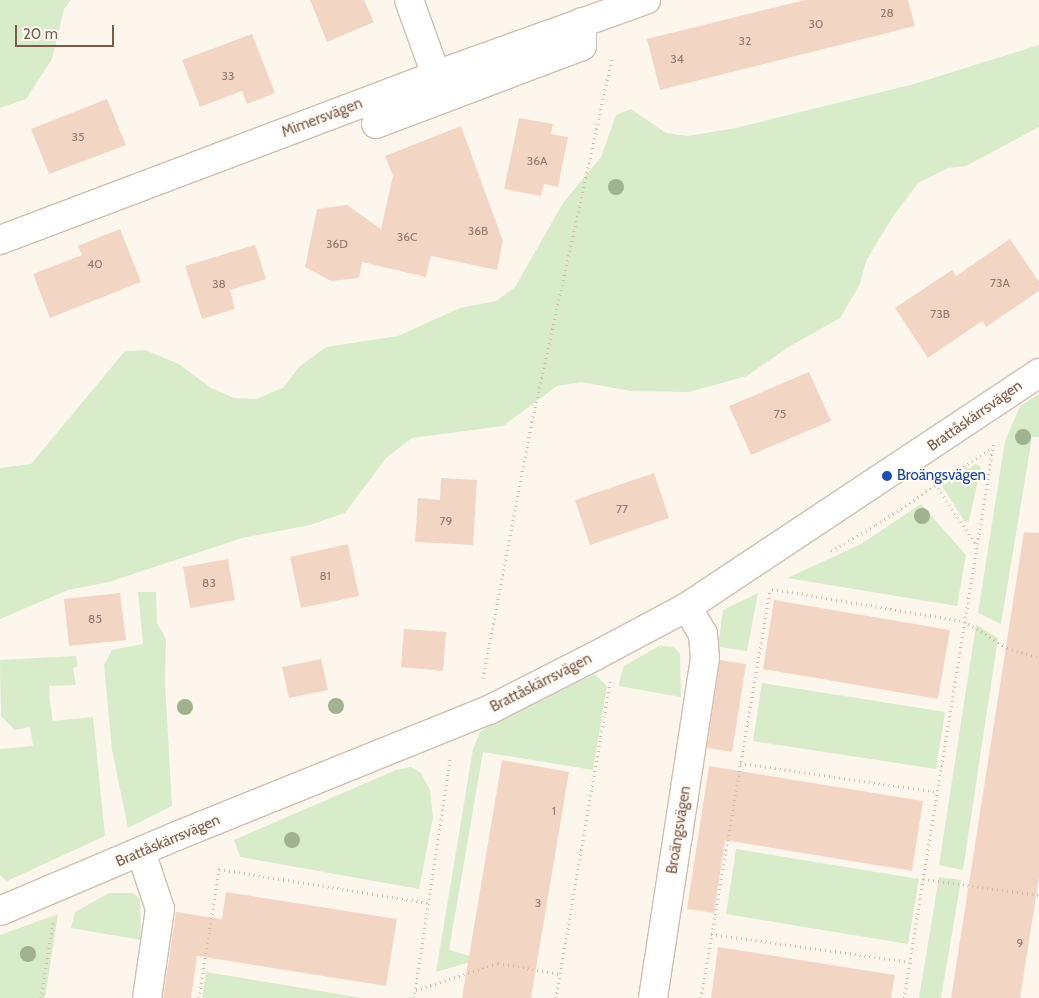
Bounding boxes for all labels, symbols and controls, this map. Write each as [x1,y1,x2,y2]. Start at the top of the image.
house number: 28 [880,6,894,20]
scale bar [18,15,116,47]
house number: 30 [809,17,823,31]
text: 20 m [23,25,58,43]
house number: 32 [739,34,751,48]
house number: 34 [670,52,684,66]
house number: 33 [222,69,234,83]
street label: Mimersvägen [279,94,365,142]
house number: 35 [72,130,84,144]
house number: 36A [527,154,547,168]
house number: 36B [468,224,488,238]
house number: 36C [397,230,417,244]
house number: 36D [326,237,348,251]
house number: 40 [87,257,103,271]
house number: 73A [990,276,1010,290]
house number: 38 [212,277,226,291]
house number: 73B [930,307,950,321]
street label: Brattåskärrsvägen [924,377,1026,455]
house number: 75 [774,407,786,421]
place label: Broängsvägen [897,467,986,485]
marker: Broängsvägen [881,470,893,482]
house number: 77 [616,502,628,516]
house number: 79 [440,514,452,528]
house number: 81 [319,569,331,583]
house number: 83 [202,576,216,590]
house number: 85 [88,612,102,626]
street label: Brattåskärrsvägen [487,650,595,716]
street label: Broängsvägen [663,785,695,875]
house number: 1 [552,804,556,818]
street label: Brattåskärrsvägen [113,811,223,871]
house number: 3 [535,896,541,910]
house number: 9 [1017,936,1023,950]

